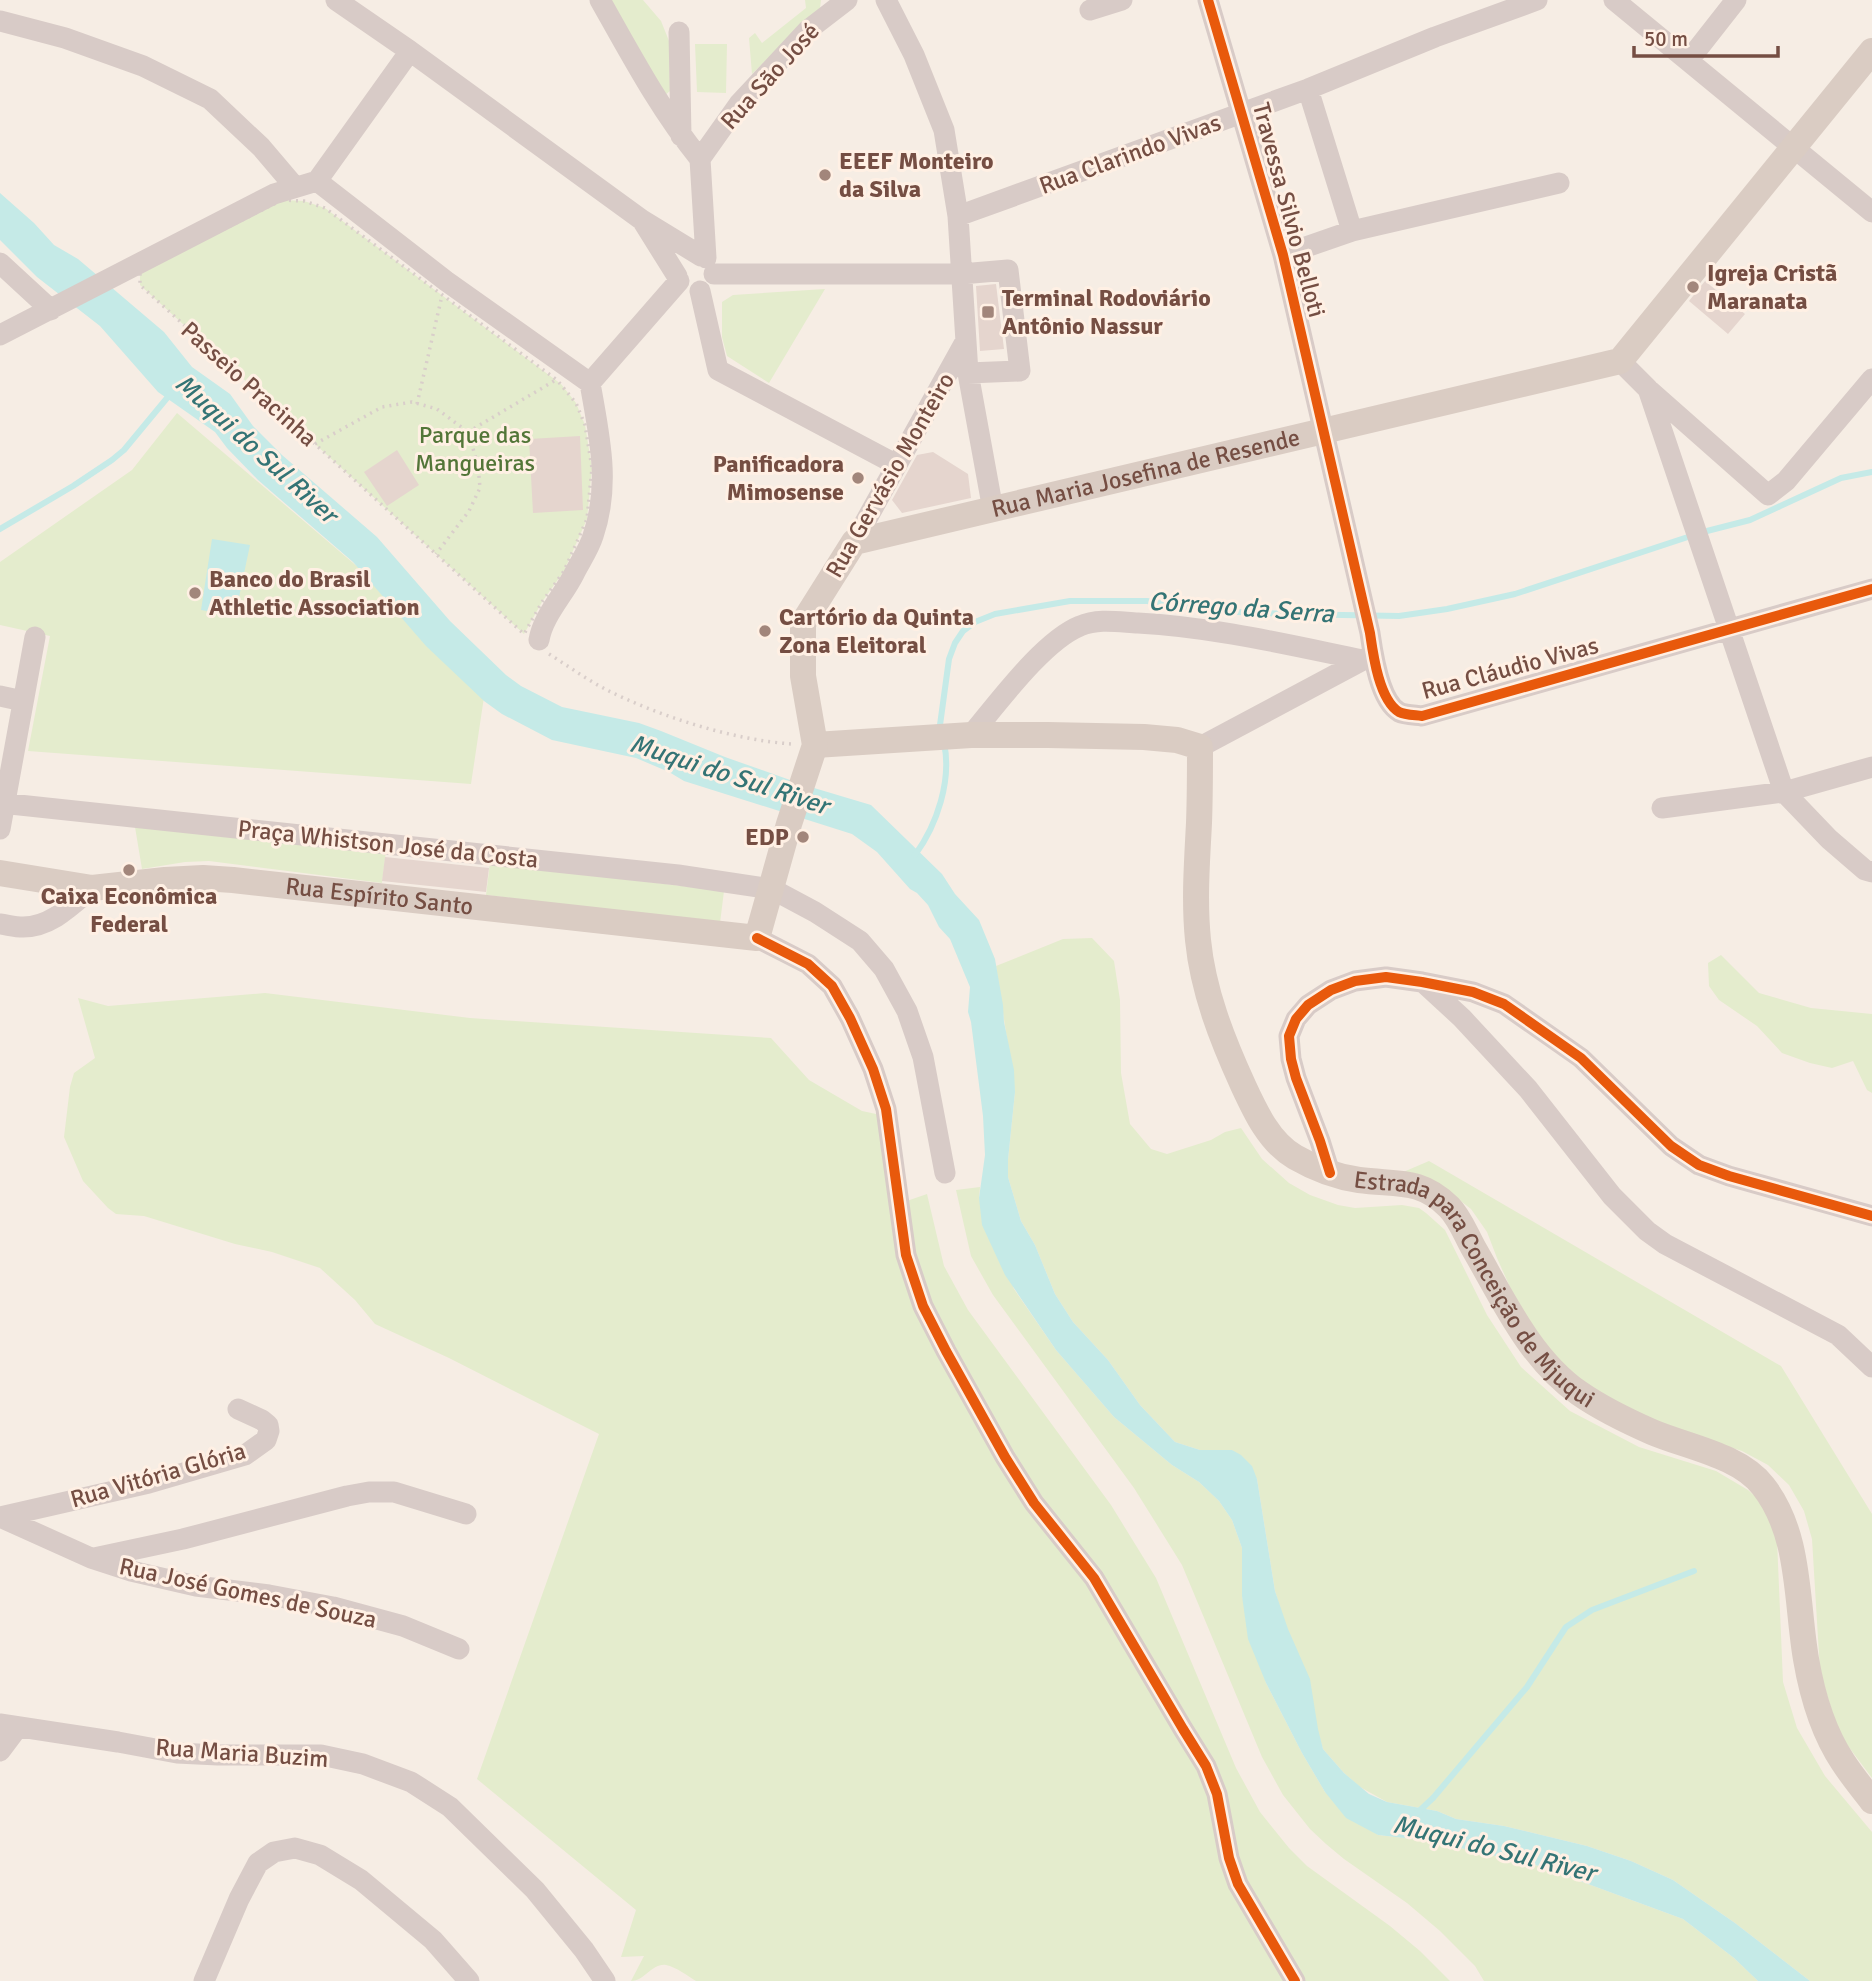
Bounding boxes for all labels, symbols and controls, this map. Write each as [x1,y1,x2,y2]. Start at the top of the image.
scale bar [1634,14,1778,58]
street label: Rua São José [714,16,826,136]
text: 50 m [1644,26,1688,52]
street label: Travessa Silvio Belloti [1246,99,1332,321]
street label: Rua Clarindo Vivas [1035,107,1225,201]
place label: EEEF Monteiro da Silva [839,146,994,204]
marker: EEEF Monteiro da Silva [817,167,833,183]
place label: Igreja Cristã Maranata [1707,258,1837,316]
marker: Igreja Cristã Maranata [1685,279,1701,295]
place label: Terminal Rodoviário Antônio Nassur [1002,283,1211,341]
marker: Terminal Rodoviário Antônio Nassur [980,304,996,320]
street label: Passeio Pracinha [175,315,323,453]
street label: Rua Gervásio Monteiro [819,367,961,583]
water label: Muqui do Sul River [168,368,346,533]
park label: Parque das Mangueiras [415,420,535,478]
street label: Rua Maria Josefina de Resende [988,422,1303,524]
place label: Panificadora Mimosense [713,449,844,507]
marker: Panificadora Mimosense [850,470,866,486]
place label: Banco do Brasil Athletic Association [209,564,420,622]
marker: Banco do Brasil Athletic Association [187,585,203,601]
water label: Córrego da Serra [1147,586,1336,631]
place label: Cartório da Quinta Zona Eleitoral [779,602,974,660]
marker: Cartório da Quinta Zona Eleitoral [757,623,773,639]
street label: Rua Cláudio Vivas [1418,630,1602,706]
water label: Muqui do Sul River [625,728,836,823]
street label: Praça Whistson José da Costa [236,813,540,875]
place label: EDP [745,822,789,852]
marker: EDP [795,829,811,845]
marker: Caixa Econômica Federal [121,862,137,878]
street label: Rua Espírito Santo [284,871,475,921]
place label: Caixa Econômica Federal [41,881,217,939]
street label: Estrada para Conceição de Mjuqui [1352,1164,1600,1415]
street label: Rua Vitória Glória [67,1436,249,1514]
street label: Rua José Gomes de Souza [117,1551,379,1635]
street label: Rua Maria Buzim [155,1732,329,1774]
water label: Muqui do Sul River [1390,1808,1602,1890]

